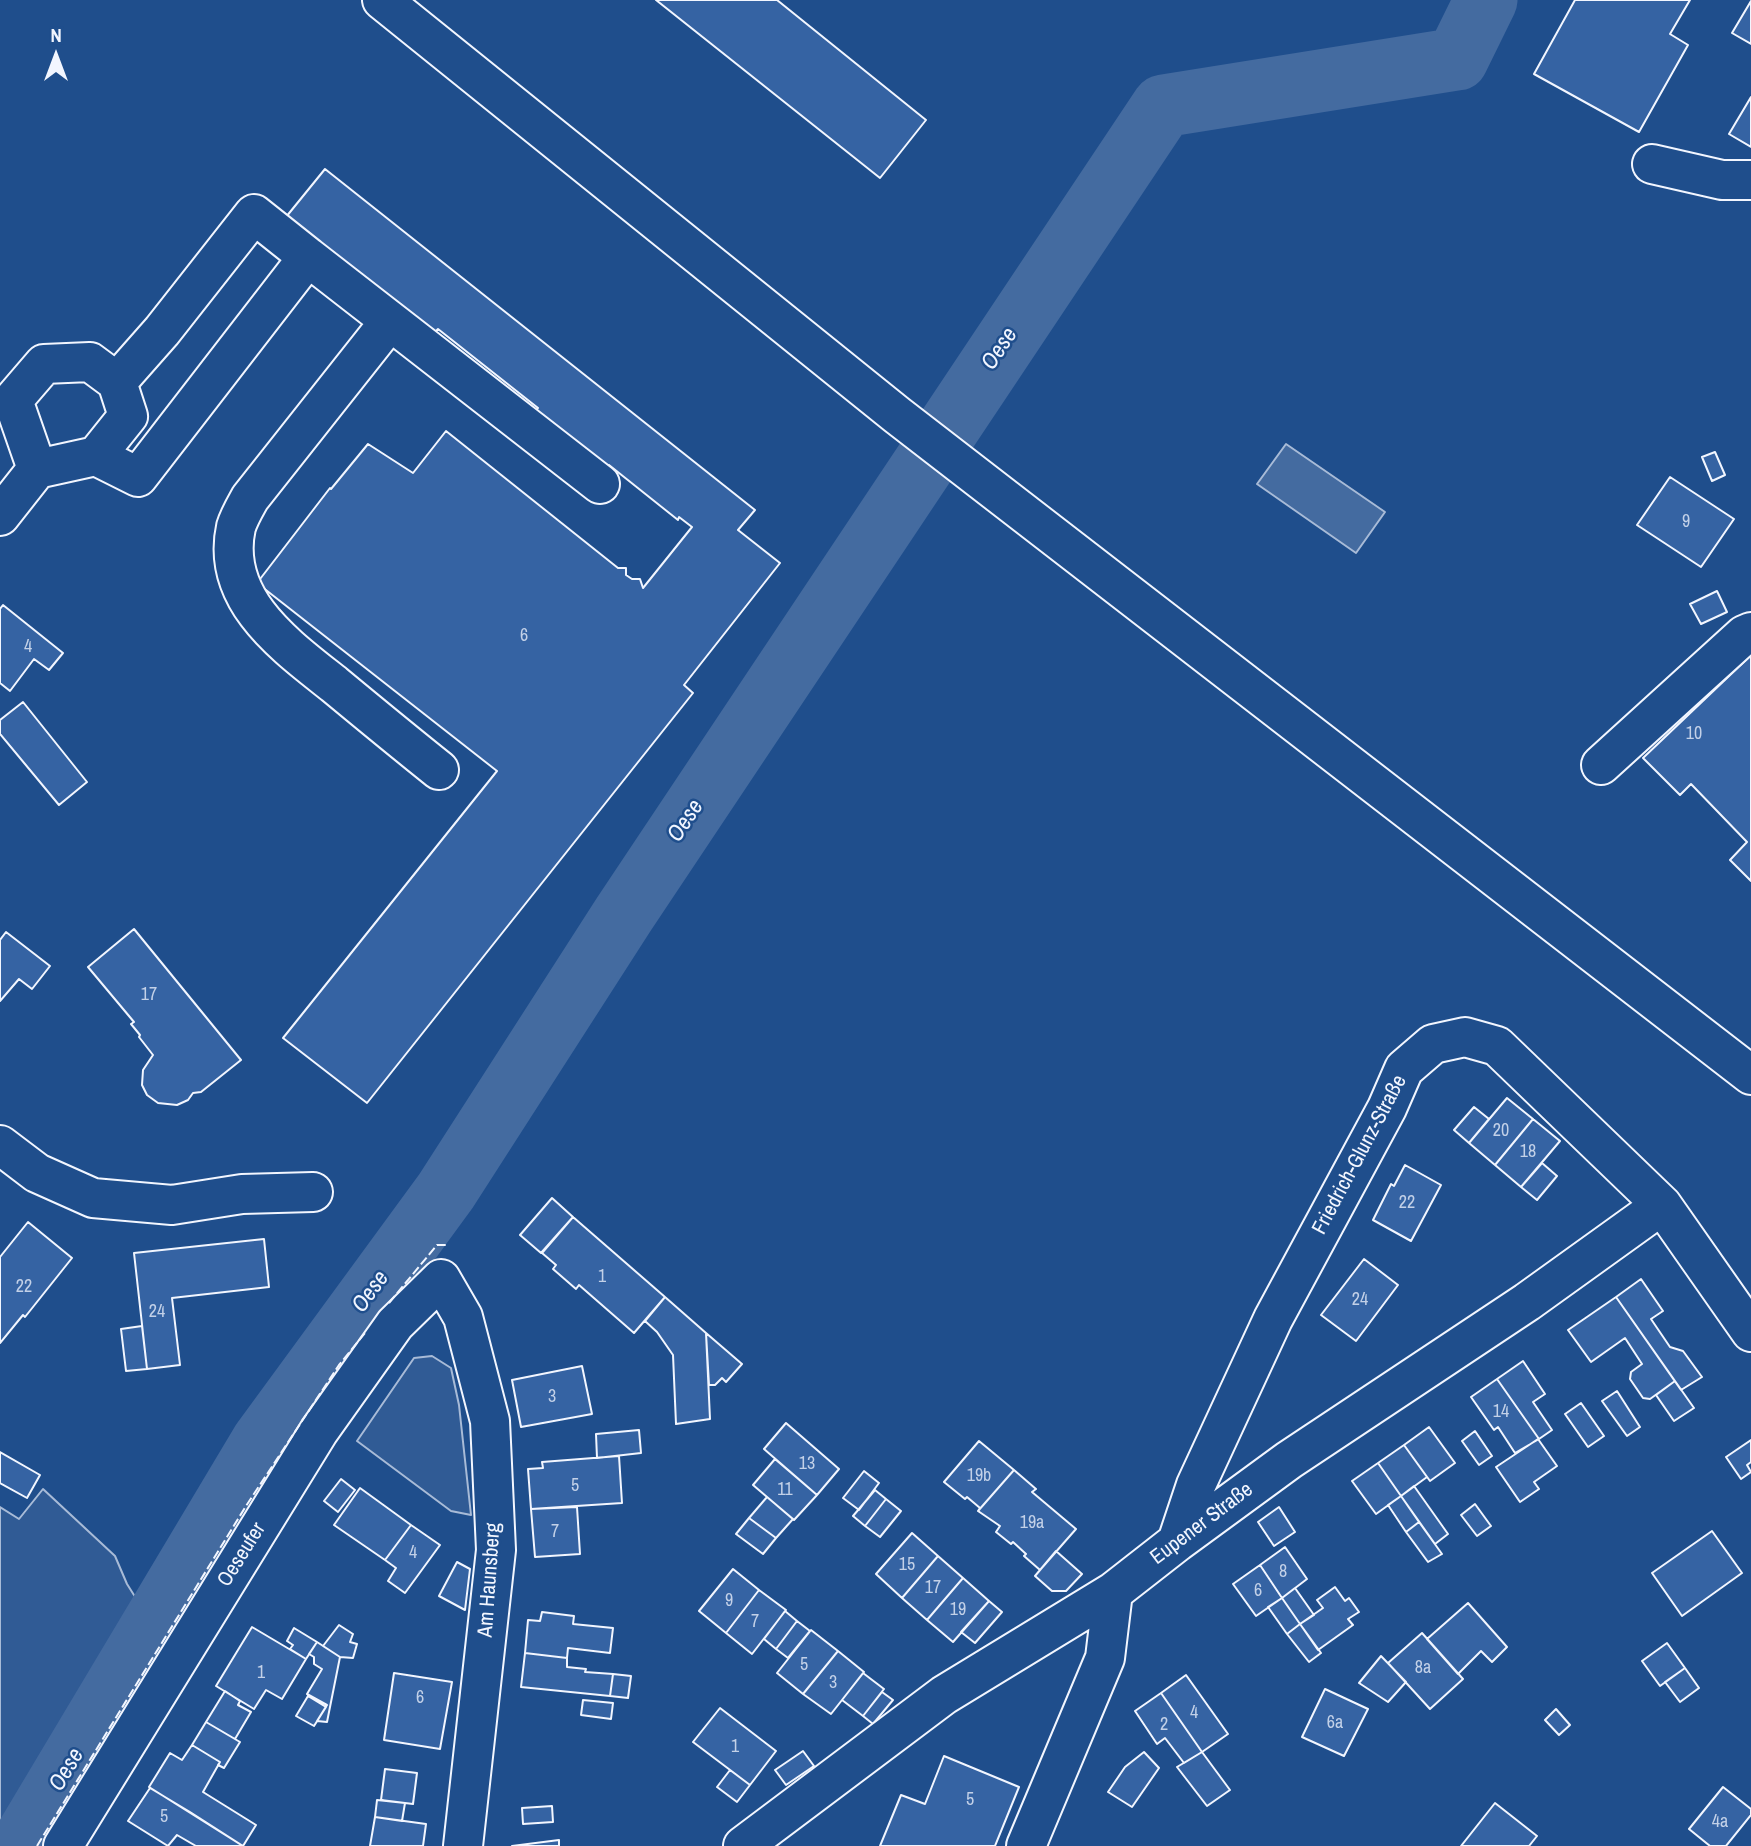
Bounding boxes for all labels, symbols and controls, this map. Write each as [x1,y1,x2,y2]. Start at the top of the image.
north arrow [21,21,91,91]
text: N [50,22,62,48]
water label: Oese [976,323,1024,375]
house number: 9 [1682,511,1690,533]
house number: 6 [520,625,528,647]
house number: 4 [24,636,32,658]
house number: 10 [1686,723,1702,745]
water label: Oese [662,795,710,847]
house number: 17 [141,984,157,1006]
street label: Friedrich-Glunz-Straße [1307,1071,1413,1239]
house number: 20 [1493,1120,1509,1142]
house number: 18 [1520,1141,1536,1163]
house number: 22 [1399,1192,1415,1214]
water label: Oese [347,1266,395,1318]
house number: 1 [598,1266,606,1288]
house number: 22 [16,1276,32,1298]
house number: 24 [1352,1289,1368,1311]
house number: 24 [149,1301,165,1323]
house number: 3 [548,1386,556,1408]
house number: 14 [1493,1401,1509,1423]
house number: 13 [799,1453,815,1475]
house number: 19b [967,1465,991,1487]
house number: 5 [571,1475,579,1497]
street label: Eupener Straße [1146,1477,1258,1571]
house number: 11 [777,1479,793,1501]
house number: 19a [1020,1512,1044,1534]
street label: Oeseufer [213,1518,271,1592]
house number: 7 [551,1521,559,1543]
street label: Am Haunsberg [473,1522,507,1638]
house number: 4 [409,1542,417,1564]
house number: 15 [899,1554,915,1576]
house number: 8 [1279,1561,1287,1583]
house number: 17 [925,1577,941,1599]
house number: 6 [1254,1580,1262,1602]
house number: 9 [725,1590,733,1612]
house number: 19 [950,1599,966,1621]
house number: 7 [751,1611,759,1633]
house number: 5 [800,1654,808,1676]
house number: 8a [1415,1657,1431,1679]
house number: 1 [257,1662,265,1684]
house number: 3 [829,1672,837,1694]
house number: 6 [416,1687,424,1709]
house number: 4 [1190,1702,1198,1724]
house number: 6a [1327,1712,1343,1734]
house number: 2 [1160,1714,1168,1736]
house number: 1 [731,1736,739,1758]
water label: Oese [44,1744,90,1796]
house number: 5 [966,1789,974,1811]
house number: 5 [160,1806,168,1828]
house number: 4a [1712,1811,1728,1833]

